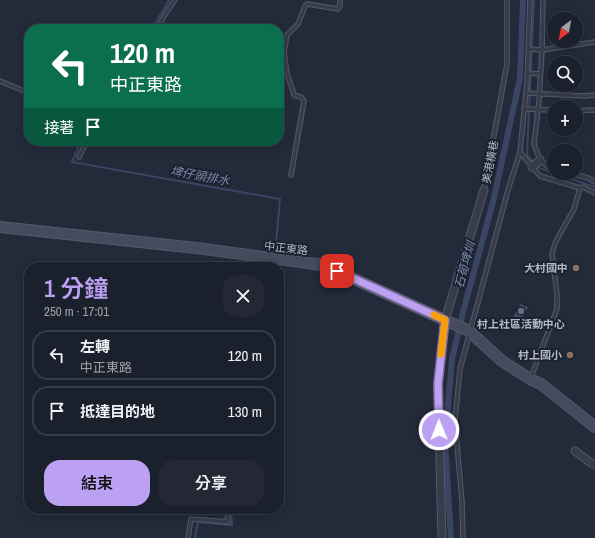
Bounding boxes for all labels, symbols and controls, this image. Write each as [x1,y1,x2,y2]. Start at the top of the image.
north arrow [547,12,583,48]
map controls [547,12,583,180]
text: 120 m [110,34,175,72]
icon: left [44,40,96,92]
button: search [547,56,583,92]
text: 中正東路 [110,72,182,97]
button: + [547,100,583,136]
icon: arrive [82,116,104,138]
text: 接著 [44,117,74,138]
street label: 美港橫巷 [479,139,501,185]
button: − [547,144,583,180]
water label: 埤仔頭排水 [169,163,232,189]
street label: 中正東路 [263,238,309,258]
water label: 石筍埤圳 [451,238,479,290]
pin [320,254,354,288]
icon: arrive [326,260,348,282]
place label: 大村國中 [524,261,568,275]
marker: 大村國中 [571,263,581,273]
text: 1 分鐘 [44,272,108,304]
button: close [222,275,264,317]
text: 250 m · 17:01 [44,303,109,320]
marker: 村上社區活動中心 [516,306,526,316]
place label: 村上社區活動中心 [477,317,565,331]
text: 左轉 [80,336,110,357]
icon: left [46,344,68,366]
text: 120 m [228,345,262,366]
place label: 村上國小 [518,348,562,362]
marker: 村上國小 [565,350,575,360]
text: 中正東路 [80,359,132,376]
icon: arrive [46,400,68,422]
text: 抵達目的地 [80,401,155,422]
text: 130 m [228,401,262,422]
position arrow [418,409,460,451]
button: 結束 [44,460,150,506]
button: 分享 [158,460,264,506]

